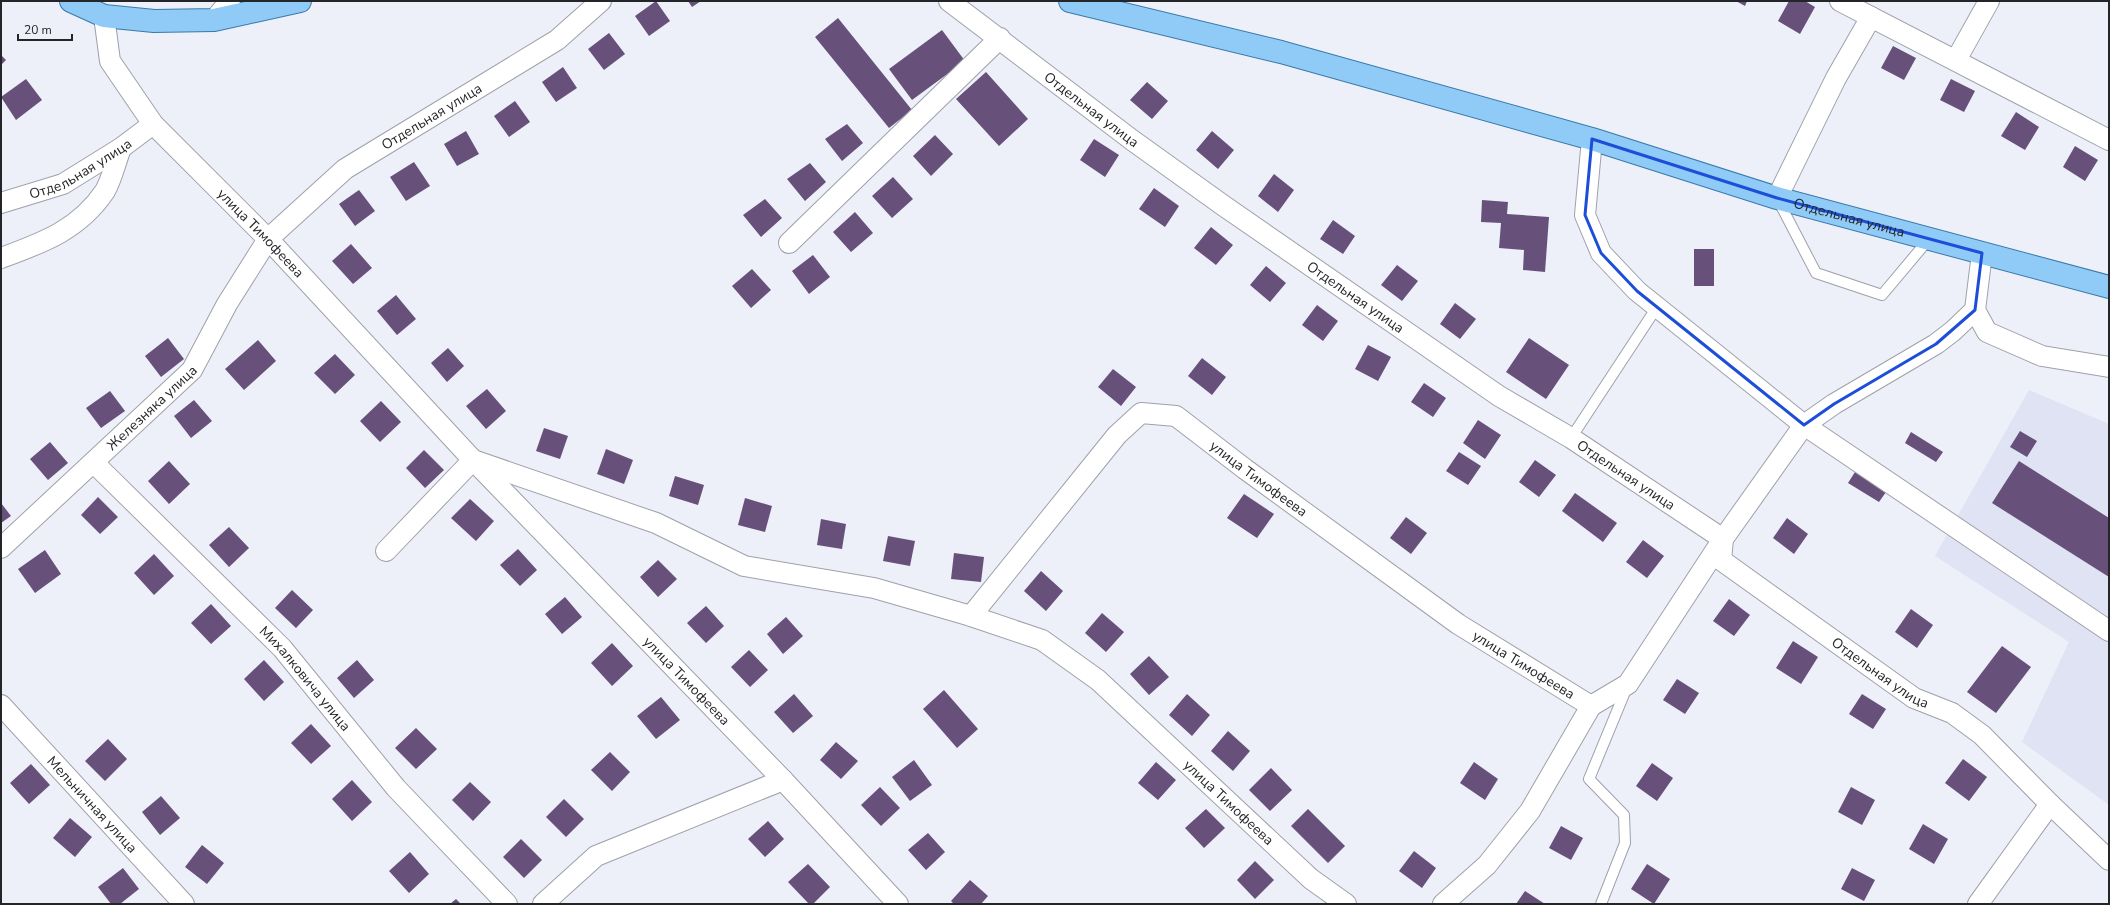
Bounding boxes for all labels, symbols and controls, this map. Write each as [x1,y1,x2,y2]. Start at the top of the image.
scale bar [18,16,72,42]
text: 20 m [24,22,52,38]
street label: Отдельная улица [1040,67,1143,151]
street label: Отдельная улица [378,78,485,154]
street label: Отдельная улица [27,134,136,203]
street label: улица Тимофеева [213,184,308,282]
street label: Отдельная улица [1792,193,1907,241]
street label: Отдельная улица [1303,257,1408,337]
street label: Железняка улица [102,361,201,454]
street label: Отдельная улица [1573,435,1679,514]
street label: улица Тимофеева [1206,436,1311,521]
street label: Михалковича улица [255,622,355,735]
street label: улица Тимофеева [1469,626,1579,703]
street label: улица Тимофеева [639,632,734,729]
street label: Отдельная улица [1828,633,1932,712]
street label: Мельничная улица [43,752,142,857]
street label: улица Тимофеева [1180,755,1278,849]

